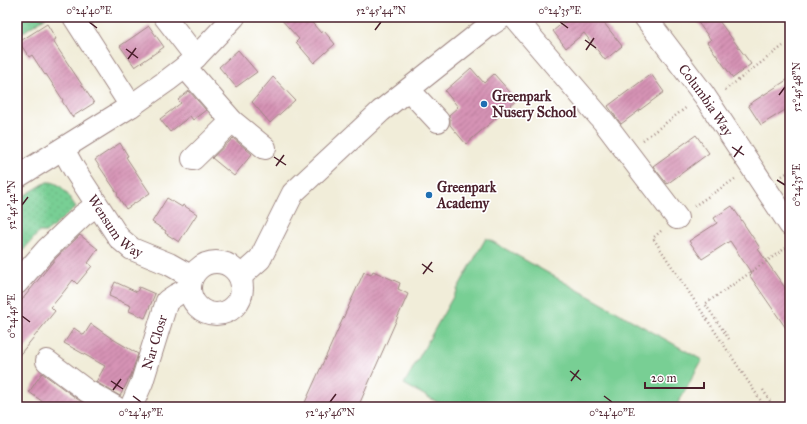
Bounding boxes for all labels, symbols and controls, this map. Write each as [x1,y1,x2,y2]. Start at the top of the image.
text: 0°24'40"E [66,5,112,17]
text: 52°45'44"N [356,5,407,17]
text: 0°24'35"E [539,5,581,17]
street label: Columbia Way [675,61,737,139]
text: 52°45'48"N [791,62,803,112]
place label: Greenpark Nusery School [492,88,578,122]
marker: Greenpark Nusery School [479,99,489,109]
text: 0°24'35"E [791,164,803,206]
place label: Greenpark Academy [436,179,497,213]
text: 52°45'42"N [6,180,18,230]
marker: Greenpark Academy [424,190,434,200]
street label: Wensum Way [84,191,146,261]
text: 0°24'45"E [6,294,18,338]
street label: Nar Closr [138,312,171,372]
scale bar [645,364,704,390]
text: 20 m [651,371,677,385]
text: 0°24'45"E [119,407,163,419]
text: 52°45'46"N [305,407,355,419]
text: 0°24'40"E [589,407,635,419]

